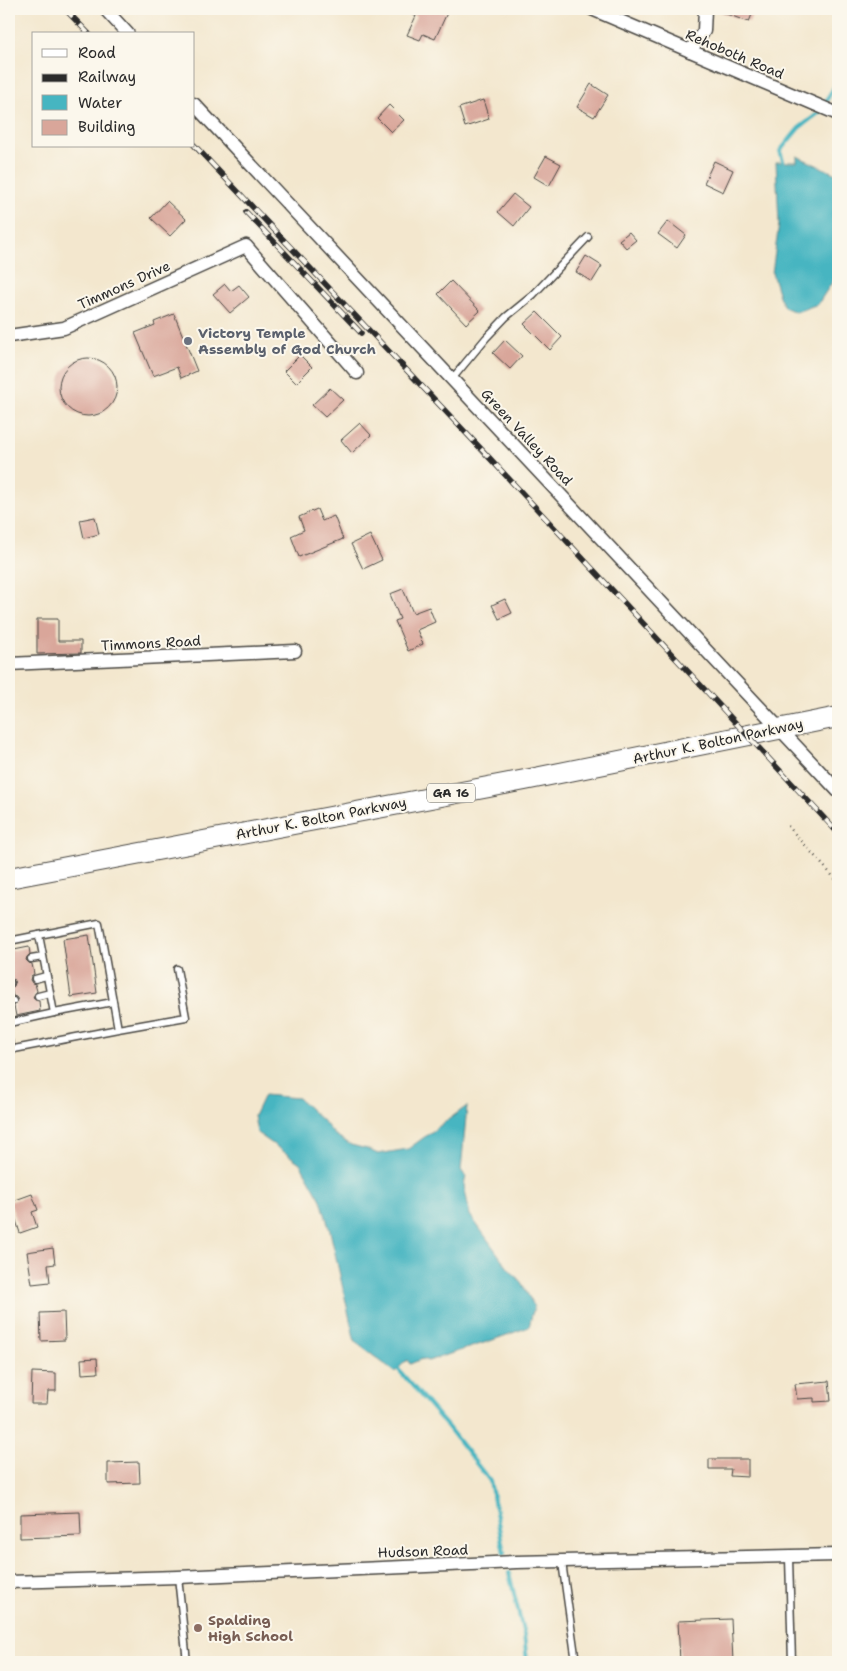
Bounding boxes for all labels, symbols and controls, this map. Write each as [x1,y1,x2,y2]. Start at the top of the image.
street label: Rehoboth Road [683,25,787,83]
legend [32,32,195,148]
text: Road [78,43,116,63]
text: Railway [78,67,136,87]
text: Water [78,93,122,113]
text: Building [78,117,135,137]
street label: Timmons Drive [75,257,173,313]
place label: Victory Temple Assembly of God Church [198,324,376,358]
marker: Victory Temple Assembly of God Church [182,335,194,347]
street label: Green Valley Road [477,385,577,489]
street label: Timmons Road [101,631,202,655]
street label: Arthur K. Bolton Parkway [631,714,805,768]
road number: GA 16 [427,784,475,802]
street label: Arthur K. Bolton Parkway [234,793,408,843]
street label: Hudson Road [377,1540,469,1562]
place label: Spalding High School [208,1611,293,1645]
marker: Spalding High School [192,1622,204,1634]

